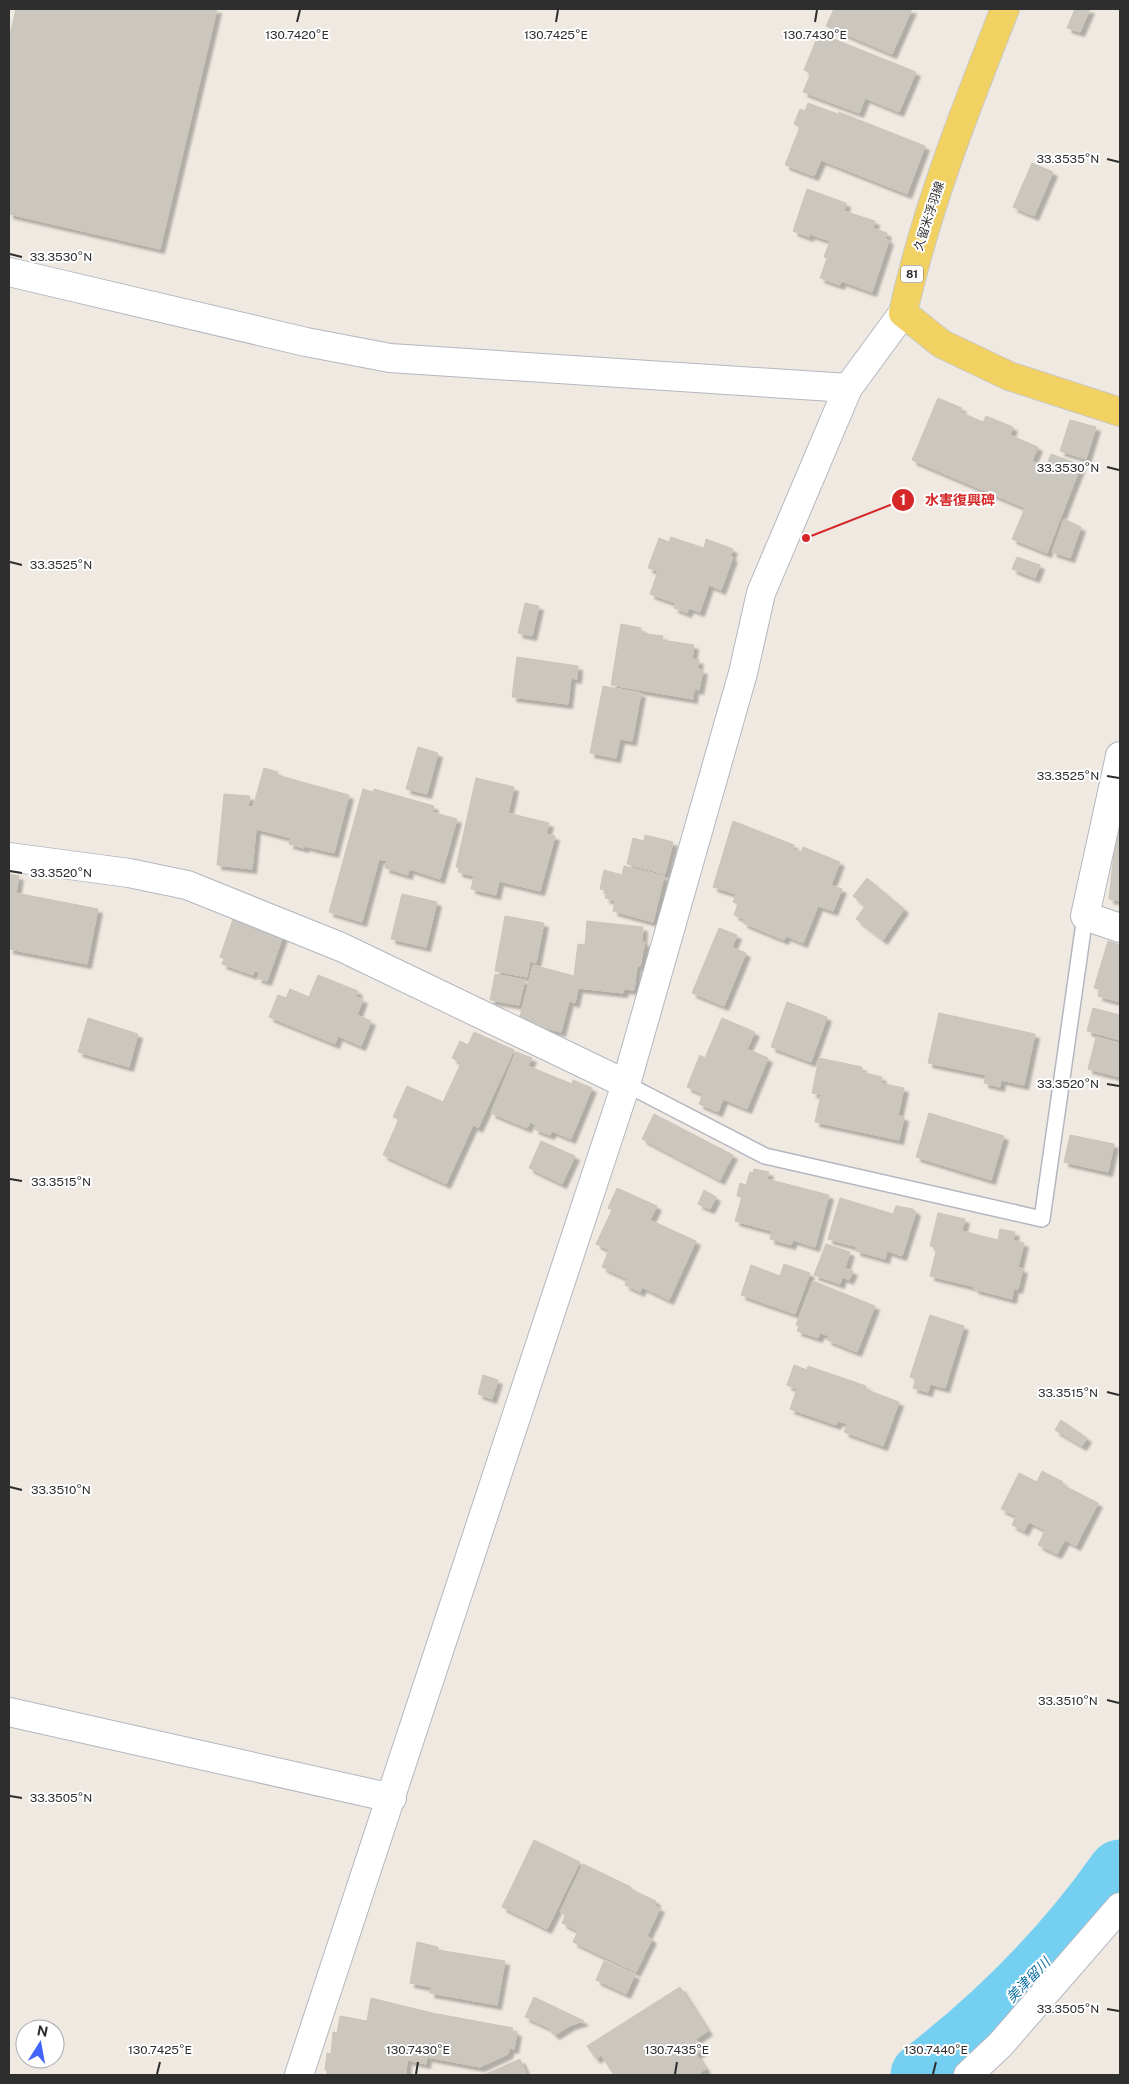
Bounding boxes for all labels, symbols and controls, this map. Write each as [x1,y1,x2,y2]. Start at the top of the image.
text: 130.7420°E [265,28,329,42]
text: 130.7425°E [524,28,588,42]
text: 130.7430°E [783,28,847,42]
text: 33.3535°N [1037,152,1099,166]
street label: 久留米浮羽線 [911,180,947,252]
text: 33.3530°N [30,250,92,264]
road number: 81 [901,266,923,282]
text: 33.3530°N [1037,461,1099,475]
callout: 水害復興碑 [890,486,1005,515]
text: 1 [900,491,906,508]
text: 水害復興碑 [925,492,995,508]
text: 33.3525°N [30,558,92,572]
text: 33.3525°N [1037,769,1099,783]
text: 33.3520°N [30,866,92,880]
text: 33.3520°N [1037,1077,1099,1091]
text: 33.3515°N [31,1175,91,1189]
text: 33.3515°N [1038,1386,1098,1400]
text: 33.3510°N [31,1483,91,1497]
text: 33.3510°N [1038,1694,1098,1708]
text: 33.3505°N [30,1791,92,1805]
water label: 美津留川 [1003,1953,1055,2006]
text: 33.3505°N [1037,2002,1099,2016]
north arrow [15,2019,65,2069]
text: N [36,2022,49,2040]
text: 130.7425°E [128,2043,192,2057]
text: 130.7430°E [386,2043,450,2057]
text: 130.7435°E [645,2043,709,2057]
text: 130.7440°E [904,2043,968,2057]

